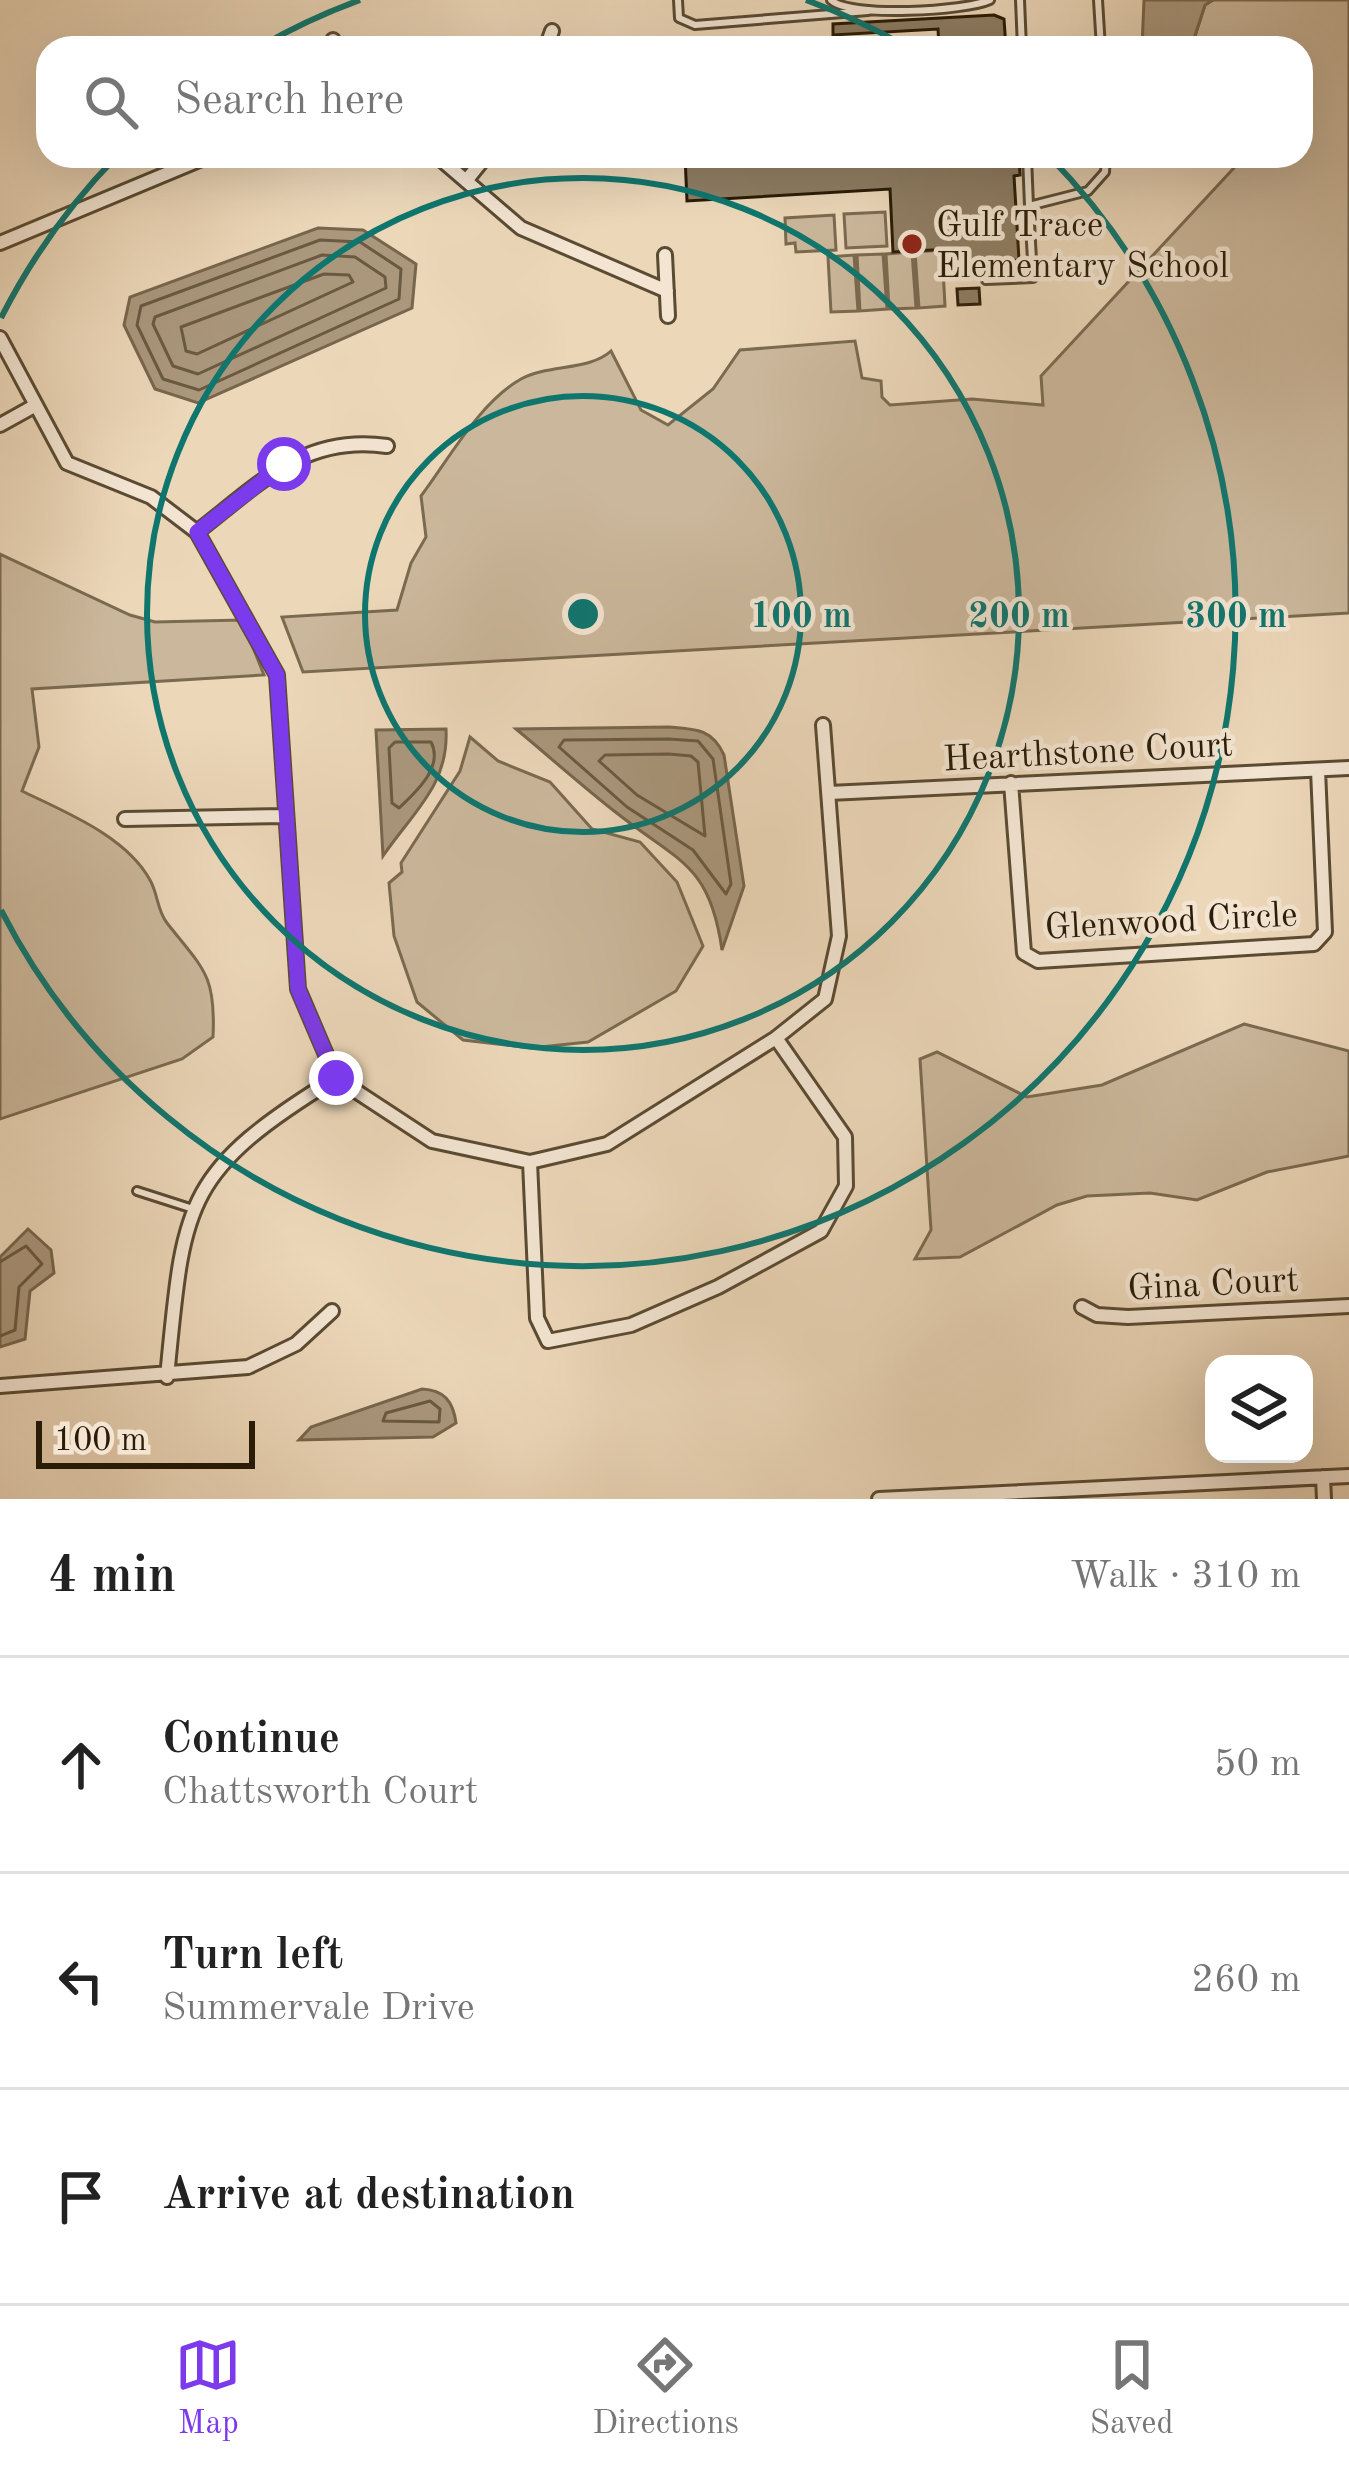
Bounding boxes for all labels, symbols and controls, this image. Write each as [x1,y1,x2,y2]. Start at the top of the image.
search box [36,36,1313,168]
icon: search [78,69,144,135]
text: Search here [174,79,404,124]
place label: Gulf Trace Elementary School [936,209,1229,286]
marker: Gulf Trace Elementary School [899,231,925,257]
route start [257,437,311,491]
centre of rings [562,593,604,635]
text: 100 m [750,600,852,636]
text: 200 m [968,600,1070,636]
text: 300 m [1185,600,1287,636]
street label: Hearthstone Court [942,728,1234,780]
street label: Glenwood Circle [1044,898,1298,948]
route end [309,1051,363,1105]
street label: Gina Court [1127,1264,1300,1308]
map controls [1205,1355,1313,1463]
button: layers [1205,1355,1313,1463]
scale bar [36,1415,255,1468]
text: 100 m [54,1425,147,1458]
text: 4 min [48,1552,176,1603]
text: Walk · 310 m [1070,1557,1301,1596]
text: Continue [162,1718,340,1763]
icon: ahead [48,1732,114,1798]
text: 50 m [1214,1745,1301,1784]
text: Chattsworth Court [162,1773,478,1812]
text: Turn left [162,1934,343,1979]
icon: left [48,1948,114,2014]
text: 260 m [1191,1961,1301,2000]
text: Summervale Drive [162,1989,475,2028]
icon: arrive [48,2164,114,2230]
text: Arrive at destination [162,2174,575,2219]
tab: Map [175,2332,241,2445]
tab: Directions [592,2332,739,2445]
tab: Saved [1090,2332,1174,2445]

